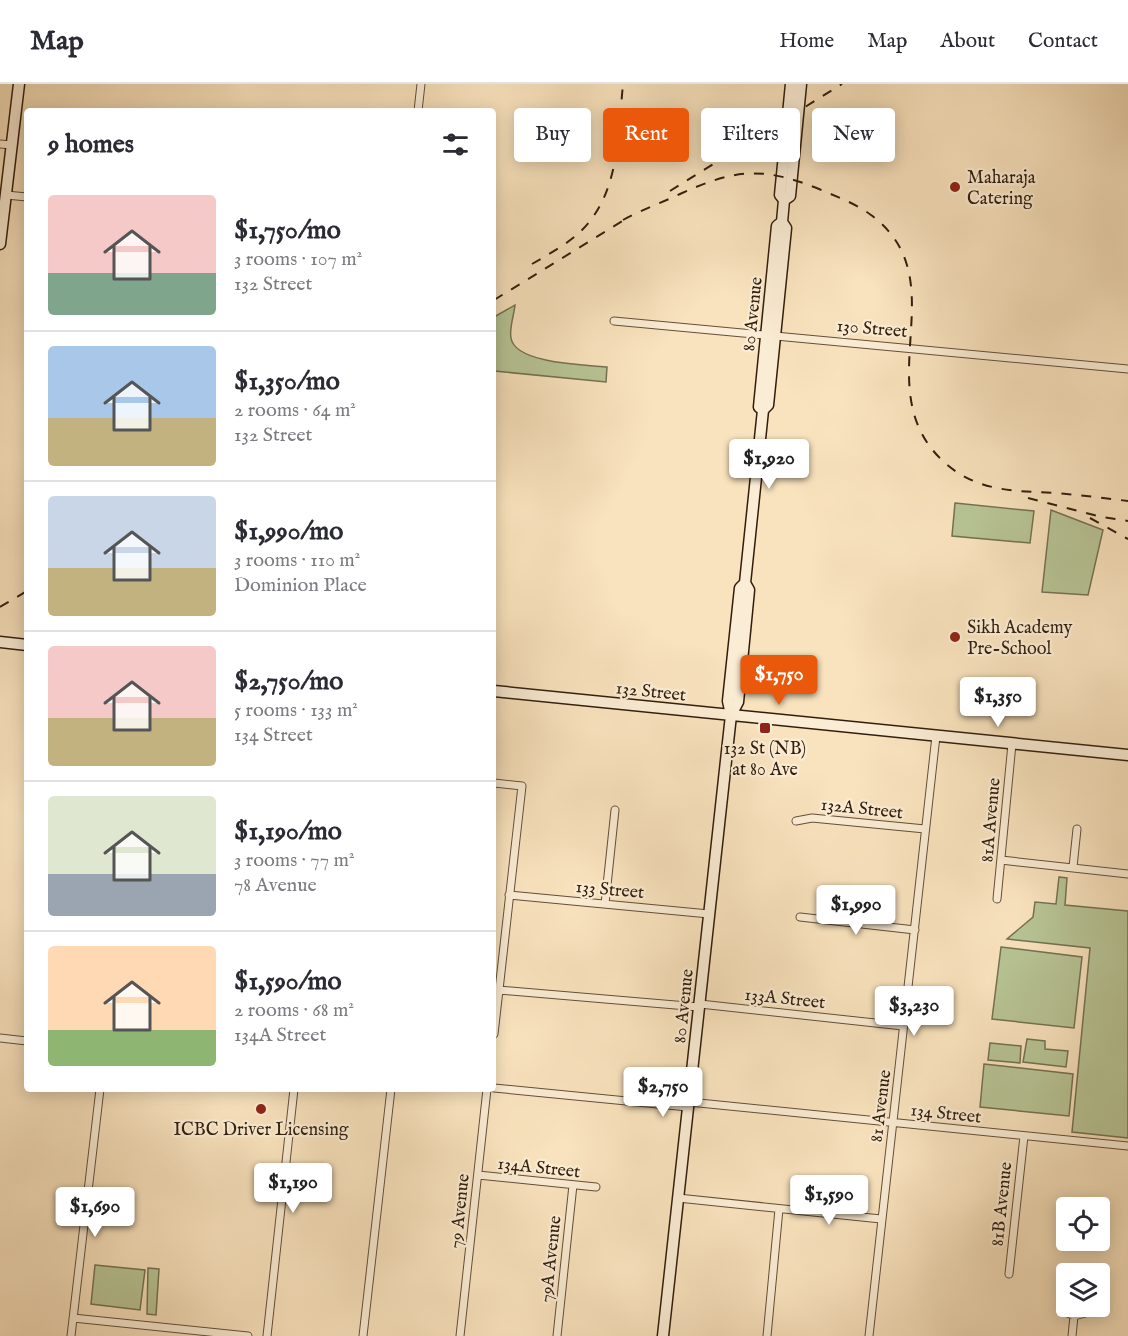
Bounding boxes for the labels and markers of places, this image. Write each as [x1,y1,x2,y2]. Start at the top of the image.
place label: Maharaja Catering [967,167,1036,211]
marker: Maharaja Catering [948,180,962,194]
pin: $1,920 [720,439,818,490]
place label: Sikh Academy Pre-School [967,617,1072,661]
marker: Sikh Academy Pre-School [948,630,962,644]
pin: $1,750 [730,655,828,706]
pin: $1,350 [949,677,1047,728]
marker: 132 St (NB) at 80 Ave [758,721,772,735]
place label: 132 St (NB) at 80 Ave [724,738,806,782]
pin: $1,990 [807,885,905,936]
pin: $3,230 [865,986,963,1037]
pin: $2,750 [614,1067,712,1118]
marker: ICBC Driver Licensing [254,1102,268,1116]
place label: ICBC Driver Licensing [173,1119,349,1142]
pin: $1,190 [244,1163,342,1214]
pin: $1,590 [780,1175,878,1226]
pin: $1,690 [46,1187,144,1238]

